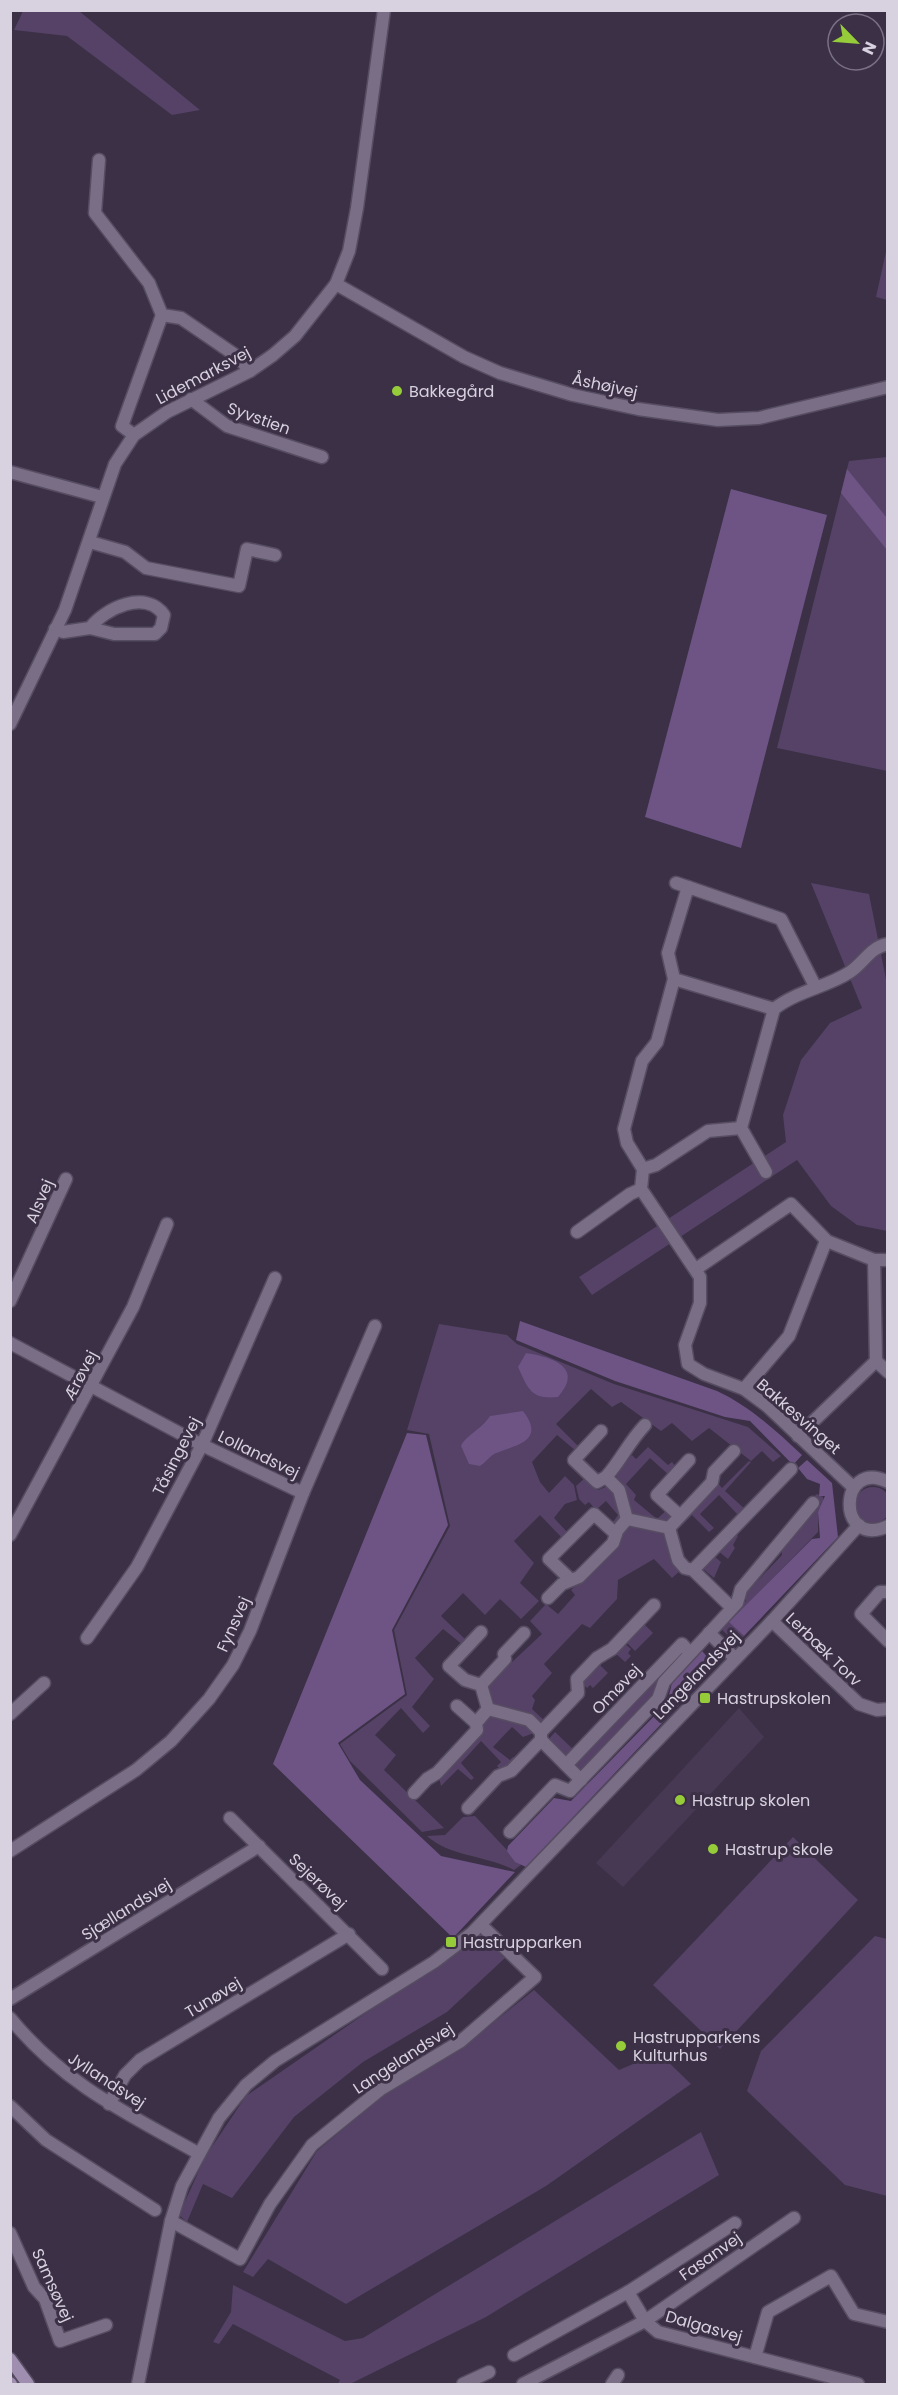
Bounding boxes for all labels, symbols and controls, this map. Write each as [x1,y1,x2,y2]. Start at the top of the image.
north arrow [826,12,886,72]
text: N [856,38,882,58]
street label: Lidemarksvej [152,341,255,410]
street label: Åshøjvej [570,367,640,404]
place label: Bakkegård [409,380,494,403]
marker: Bakkegård [390,384,404,398]
street label: Syvstien [224,396,294,441]
street label: Alsvej [20,1176,59,1227]
street label: Ærøvej [58,1346,103,1404]
street label: Bakkesvinget [751,1373,846,1460]
street label: Tåsingevej [147,1413,206,1500]
street label: Lollandsvej [214,1425,303,1484]
street label: Fynsvej [211,1593,256,1656]
street label: Lerbæk Torv [781,1607,867,1692]
street label: Langelandsvej [648,1626,745,1725]
street label: Omøvej [586,1659,646,1720]
place label: Hastrupskolen [717,1687,831,1710]
marker: Hastrupskolen [698,1691,712,1705]
place label: Hastrup skolen [692,1789,810,1812]
marker: Hastrup skolen [673,1793,687,1807]
place label: Hastrup skole [725,1838,833,1861]
marker: Hastrup skole [706,1842,720,1856]
street label: Sejerøvej [284,1848,352,1915]
street label: Sjællandsvej [77,1873,176,1946]
place label: Hastrupparken [463,1931,582,1954]
marker: Hastrupparken [444,1935,458,1949]
street label: Tunøvej [181,1972,246,2023]
street label: Langelandsvej [348,2017,458,2100]
place label: Hastrupparkens Kulturhus [633,2026,760,2067]
marker: Hastrupparkens Kulturhus [614,2039,628,2053]
street label: Jyllandsvej [63,2047,150,2114]
street label: Fasanvej [675,2227,746,2286]
street label: Samsøvej [26,2245,79,2326]
street label: Dalgasvej [663,2305,745,2348]

